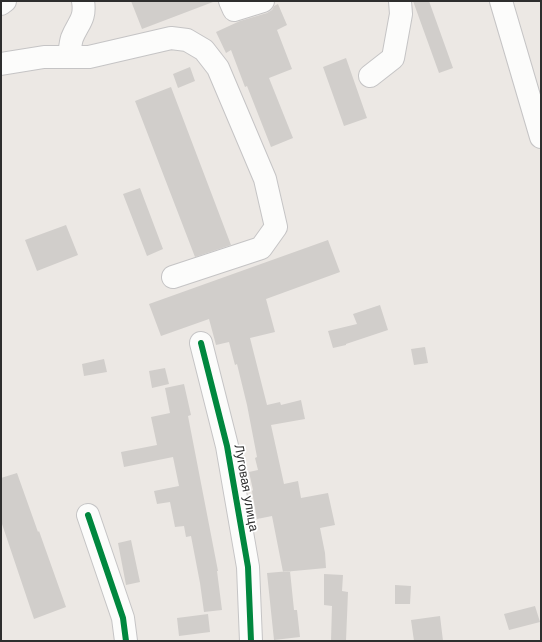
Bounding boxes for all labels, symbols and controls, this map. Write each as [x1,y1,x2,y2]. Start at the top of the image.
street label: Луговая улица [231,443,261,533]

